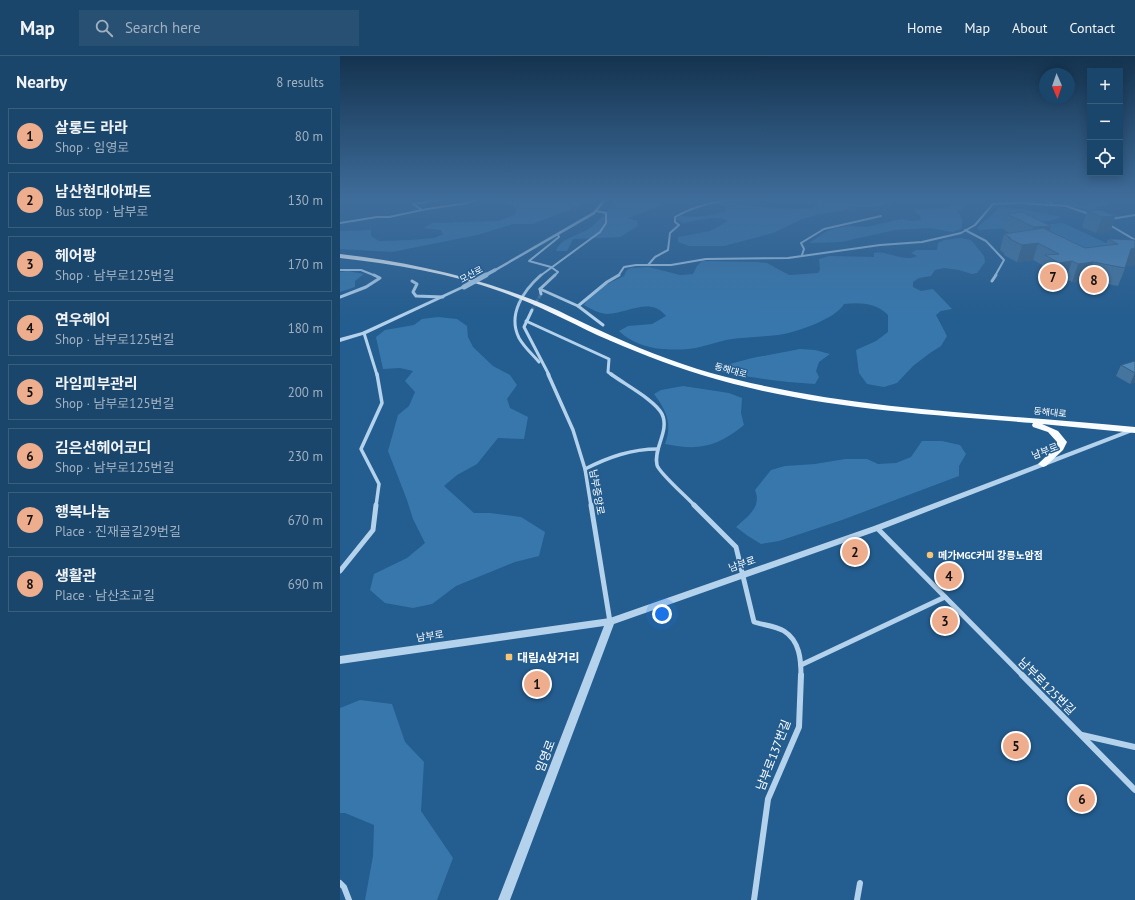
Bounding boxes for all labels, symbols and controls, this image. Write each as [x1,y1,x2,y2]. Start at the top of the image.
search box [79,10,359,46]
text: Map [20,16,55,40]
icon: search [93,17,115,39]
text: Search here [125,18,201,37]
text: Home [907,19,942,37]
text: Map [964,19,990,37]
text: About [1012,19,1048,37]
text: Contact [1070,19,1115,37]
north arrow [1039,68,1075,104]
map controls [1087,68,1123,176]
button: + [1087,68,1123,104]
text: Nearby [16,71,67,93]
text: 8 results [276,74,324,91]
button: − [1087,104,1123,140]
text: 살롱드 라라 [55,118,128,137]
text: 1 [26,128,34,145]
text: 80 m [295,128,323,145]
text: Shop · 임영로 [55,139,129,156]
button: locate [1087,140,1123,176]
text: 남산현대아파트 [55,182,152,201]
text: 2 [26,192,34,209]
text: 130 m [288,192,323,209]
text: Bus stop · 남부로 [55,203,149,220]
text: 헤어팡 [55,246,96,265]
text: 3 [26,256,34,273]
text: 170 m [288,256,323,273]
pin: 7 [1040,262,1066,292]
street label: 모산로 [457,263,485,285]
pin: 8 [1081,265,1107,295]
text: Shop · 남부로125번길 [55,267,174,284]
text: 연우헤어 [55,310,110,329]
text: 4 [26,320,34,337]
text: 180 m [288,320,323,337]
text: Shop · 남부로125번길 [55,331,174,348]
street label: 동해대로 [714,360,748,380]
text: 라임피부관리 [55,374,138,393]
text: 5 [26,384,34,401]
text: 200 m [288,384,323,401]
text: Shop · 남부로125번길 [55,395,174,412]
street label: 동해대로 [1033,405,1067,419]
text: 김은선헤어코디 [55,438,152,457]
street label: 남부로 [1030,440,1060,462]
text: 6 [26,448,34,465]
text: 230 m [288,448,323,465]
text: Shop · 남부로125번길 [55,459,174,476]
street label: 남부중앙로 [587,468,607,516]
text: 행복나눔 [55,502,110,521]
text: 7 [26,512,34,529]
text: 670 m [288,512,323,529]
text: Place · 진재골길29번길 [55,523,181,540]
pin: 2 [842,537,868,567]
place label: 메가MGC커피 강릉노암점 [938,549,1043,562]
marker: 메가MGC커피 강릉노암점 [925,550,935,560]
street label: 남부로 [727,553,757,575]
pin: 4 [936,561,962,591]
text: 생활관 [55,566,96,585]
text: 8 [26,576,34,593]
text: 690 m [288,576,323,593]
text: Place · 남산초교길 [55,587,155,604]
your location [652,604,672,624]
pin: 3 [932,606,958,636]
street label: 남부로 [415,628,445,644]
place label: 대림A삼거리 [517,650,579,665]
marker: 대림A삼거리 [504,652,514,662]
street label: 남부로125번길 [1015,654,1079,718]
pin: 1 [524,669,550,699]
street label: 남부로137번길 [753,717,793,793]
pin: 5 [1003,731,1029,761]
street label: 임영로 [532,738,558,774]
pin: 6 [1069,784,1095,814]

